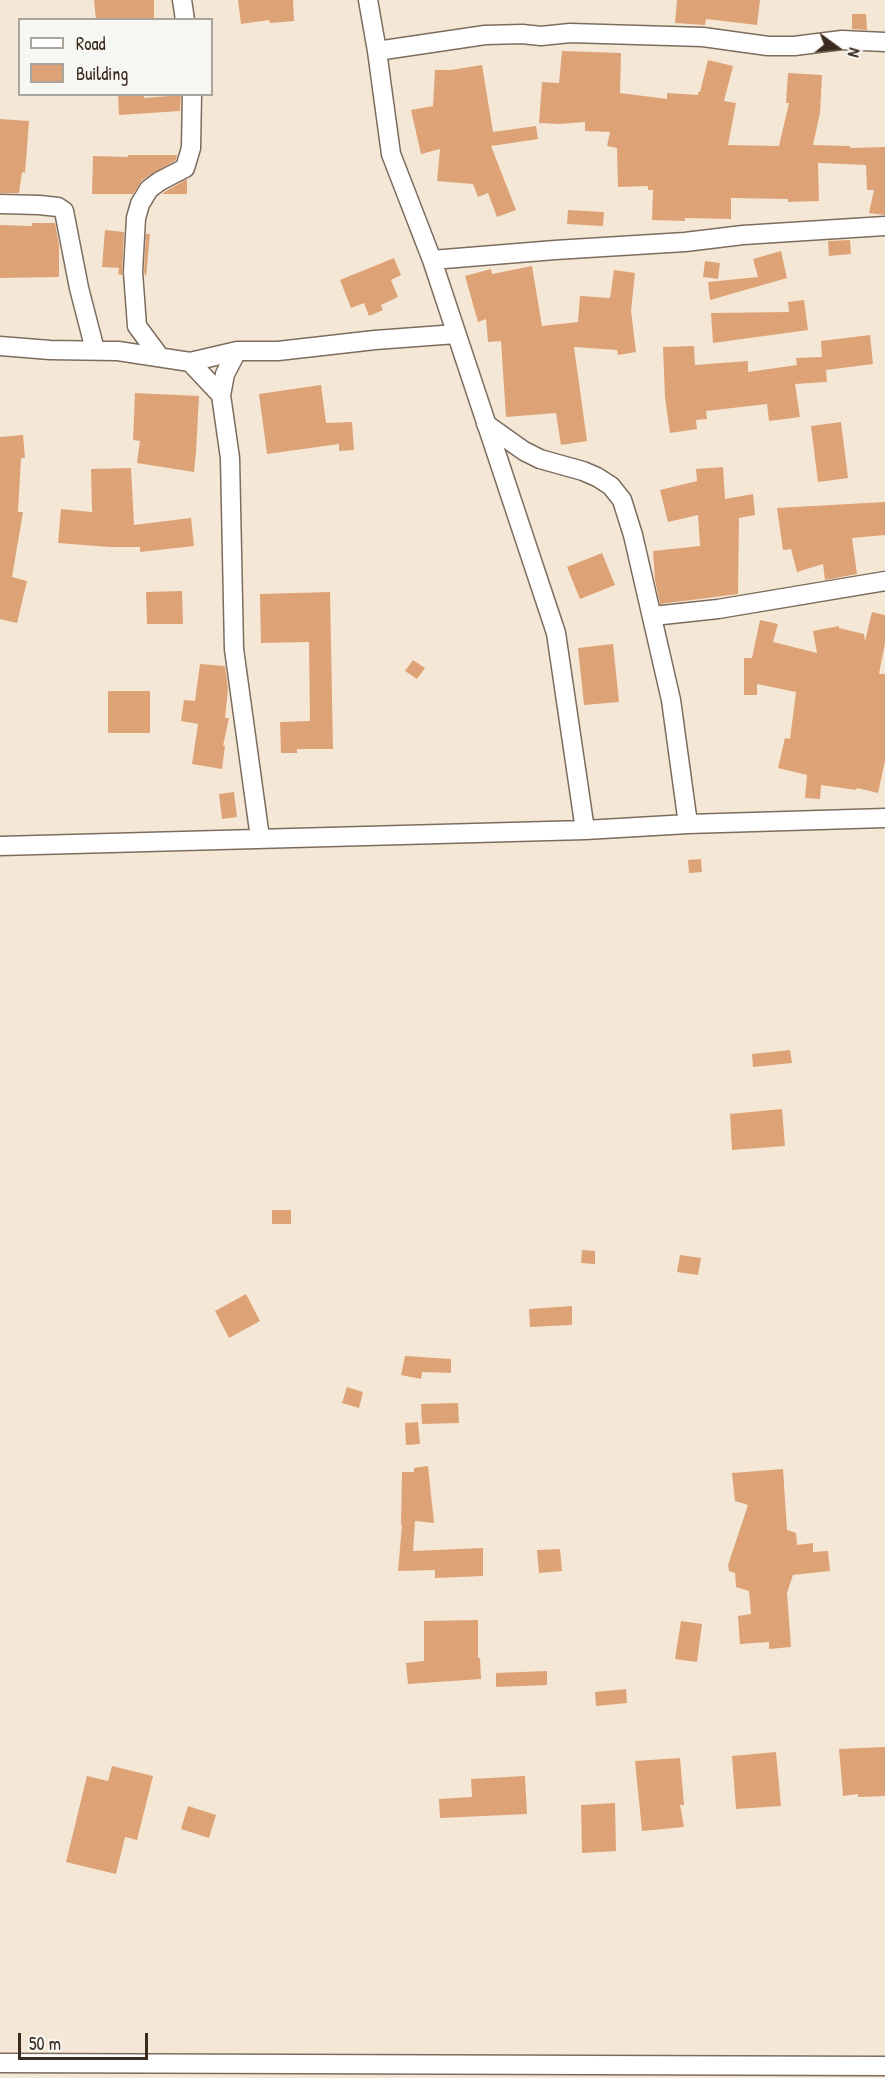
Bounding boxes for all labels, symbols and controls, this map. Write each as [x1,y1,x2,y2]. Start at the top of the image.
legend [18,18,213,96]
north arrow [807,18,867,78]
text: Road [76,31,106,56]
text: N [843,46,866,60]
text: Building [76,61,128,86]
scale bar [21,2021,152,2059]
text: 50 m [29,2031,61,2056]

